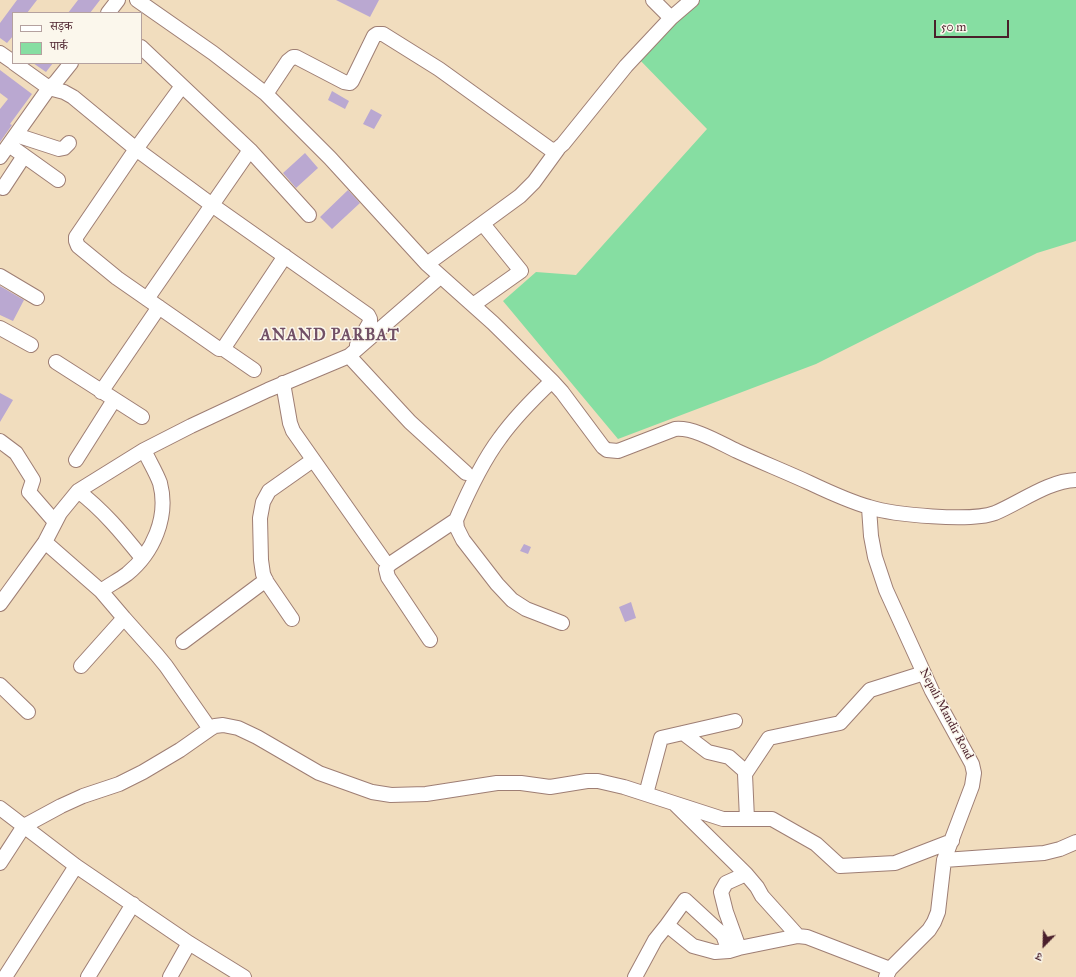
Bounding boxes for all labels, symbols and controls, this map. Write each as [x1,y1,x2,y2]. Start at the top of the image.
legend [12,12,142,64]
scale bar [936,12,1011,38]
text: सड़क [50,19,73,33]
text: 50 m [941,20,966,34]
text: पार्क [50,39,68,53]
district label: ANAND PARBAT [260,326,400,346]
street label: Nepali Mandir Road [916,666,976,762]
north arrow [1024,925,1064,965]
text: उ [1034,949,1044,964]

